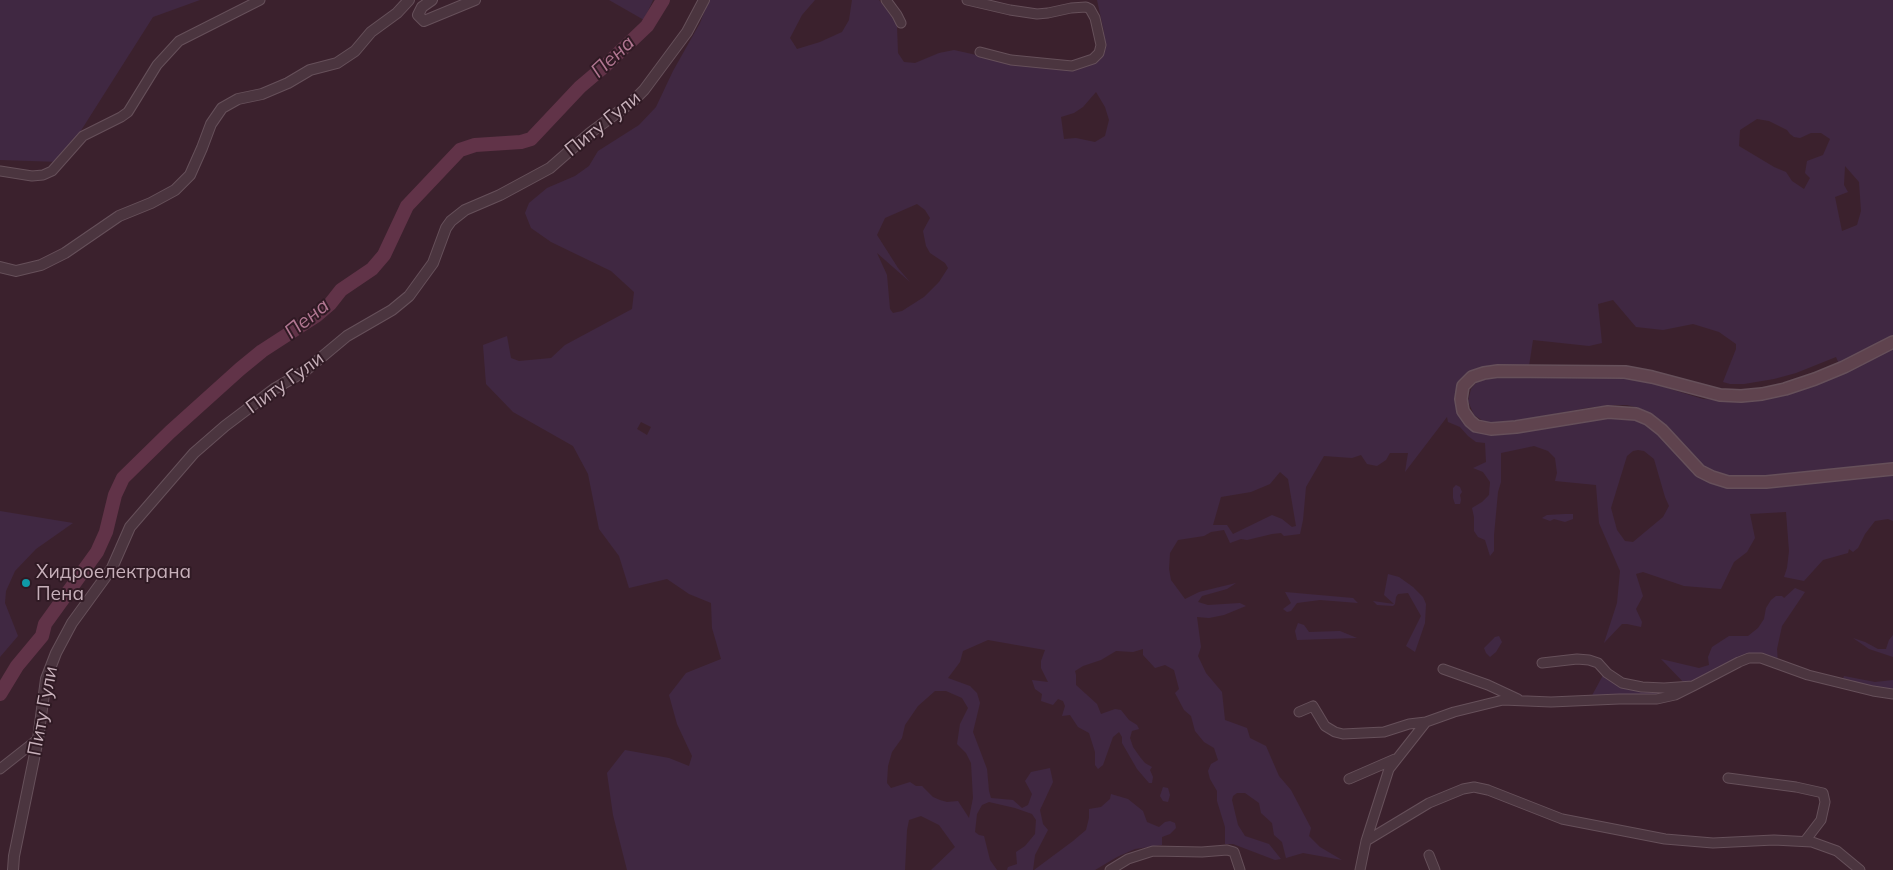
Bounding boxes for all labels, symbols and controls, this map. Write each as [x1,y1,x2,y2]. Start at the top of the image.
water label: Пена [586,31,640,83]
street label: Питу Гули [561,87,645,161]
water label: Пена [280,294,334,344]
street label: Питу Гули [242,347,328,419]
place label: Хидроелектрана Пена [36,561,191,605]
marker: Хидроелектрана Пена [20,577,32,589]
street label: Питу Гули [23,664,63,758]

